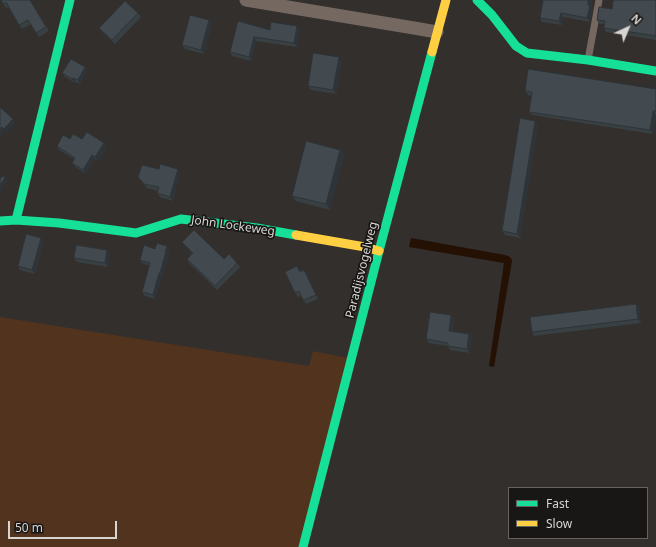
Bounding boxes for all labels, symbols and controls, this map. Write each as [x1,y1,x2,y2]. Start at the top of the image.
north arrow [608,8,648,48]
text: N [628,10,645,28]
street label: John Lockeweg [190,213,276,239]
street label: Paradijsvogelweg [343,220,381,320]
legend [508,487,648,539]
text: Fast [546,495,569,512]
scale bar [10,513,119,539]
text: Slow [546,515,572,532]
text: 50 m [15,519,43,536]

